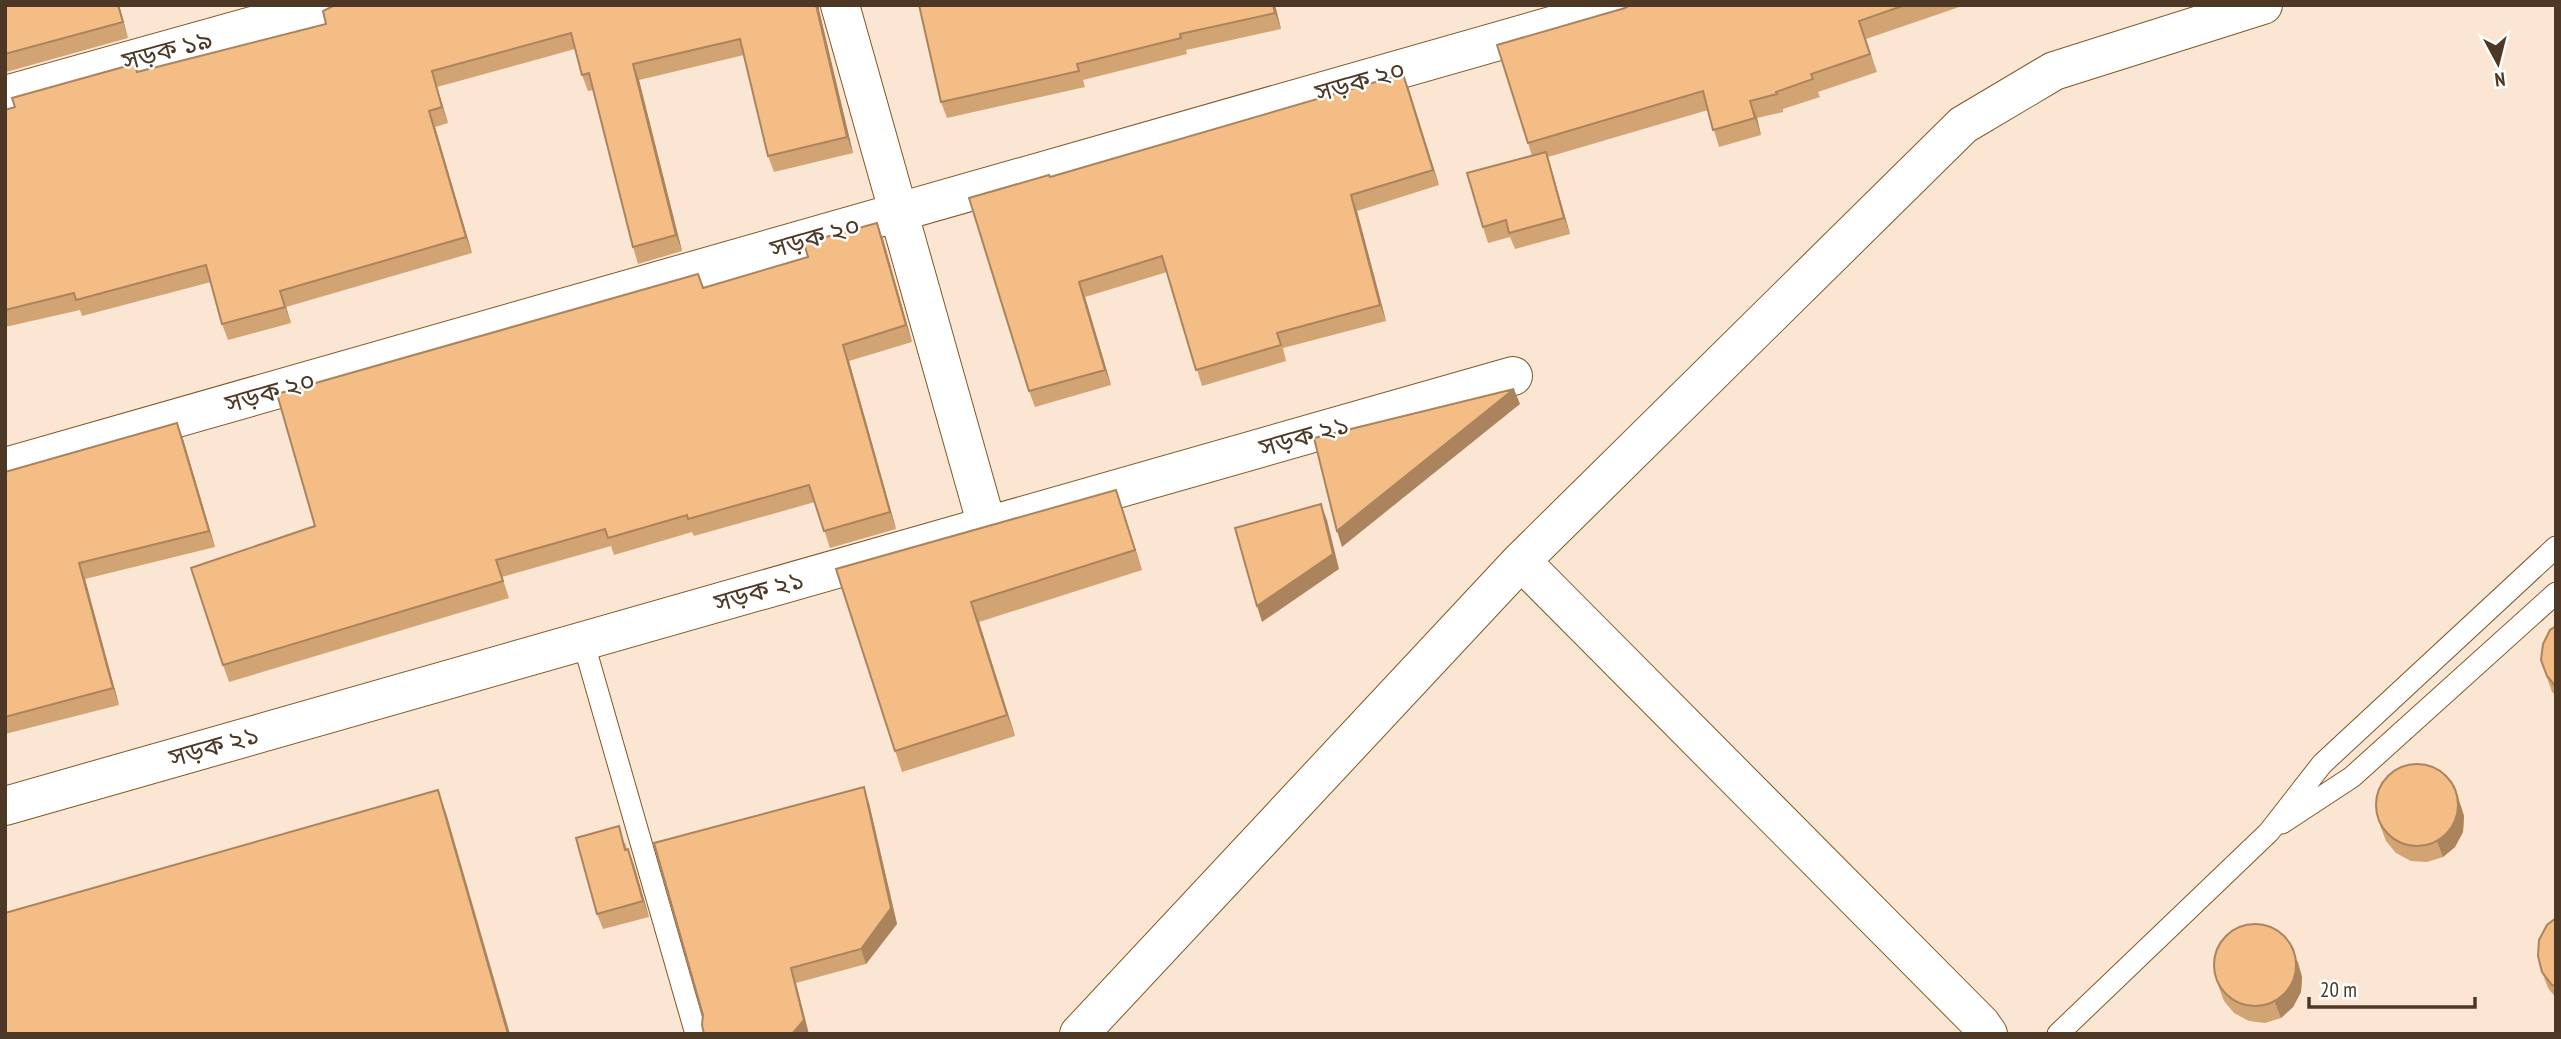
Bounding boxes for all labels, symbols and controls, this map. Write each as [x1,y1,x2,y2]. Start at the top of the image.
street label: সড়ক ১৯ [117,22,216,78]
north arrow [2463,28,2533,98]
street label: সড়ক ২০ [1310,52,1409,109]
text: N [2494,67,2507,92]
street label: সড়ক ২০ [765,208,864,265]
street label: সড়ক ২০ [220,363,319,420]
street label: সড়ক ২১ [1254,407,1353,464]
street label: সড়ক ২১ [709,562,808,619]
street label: সড়ক ২১ [164,717,263,774]
scale bar [2309,965,2475,1009]
text: 20 m [2320,976,2357,1003]

